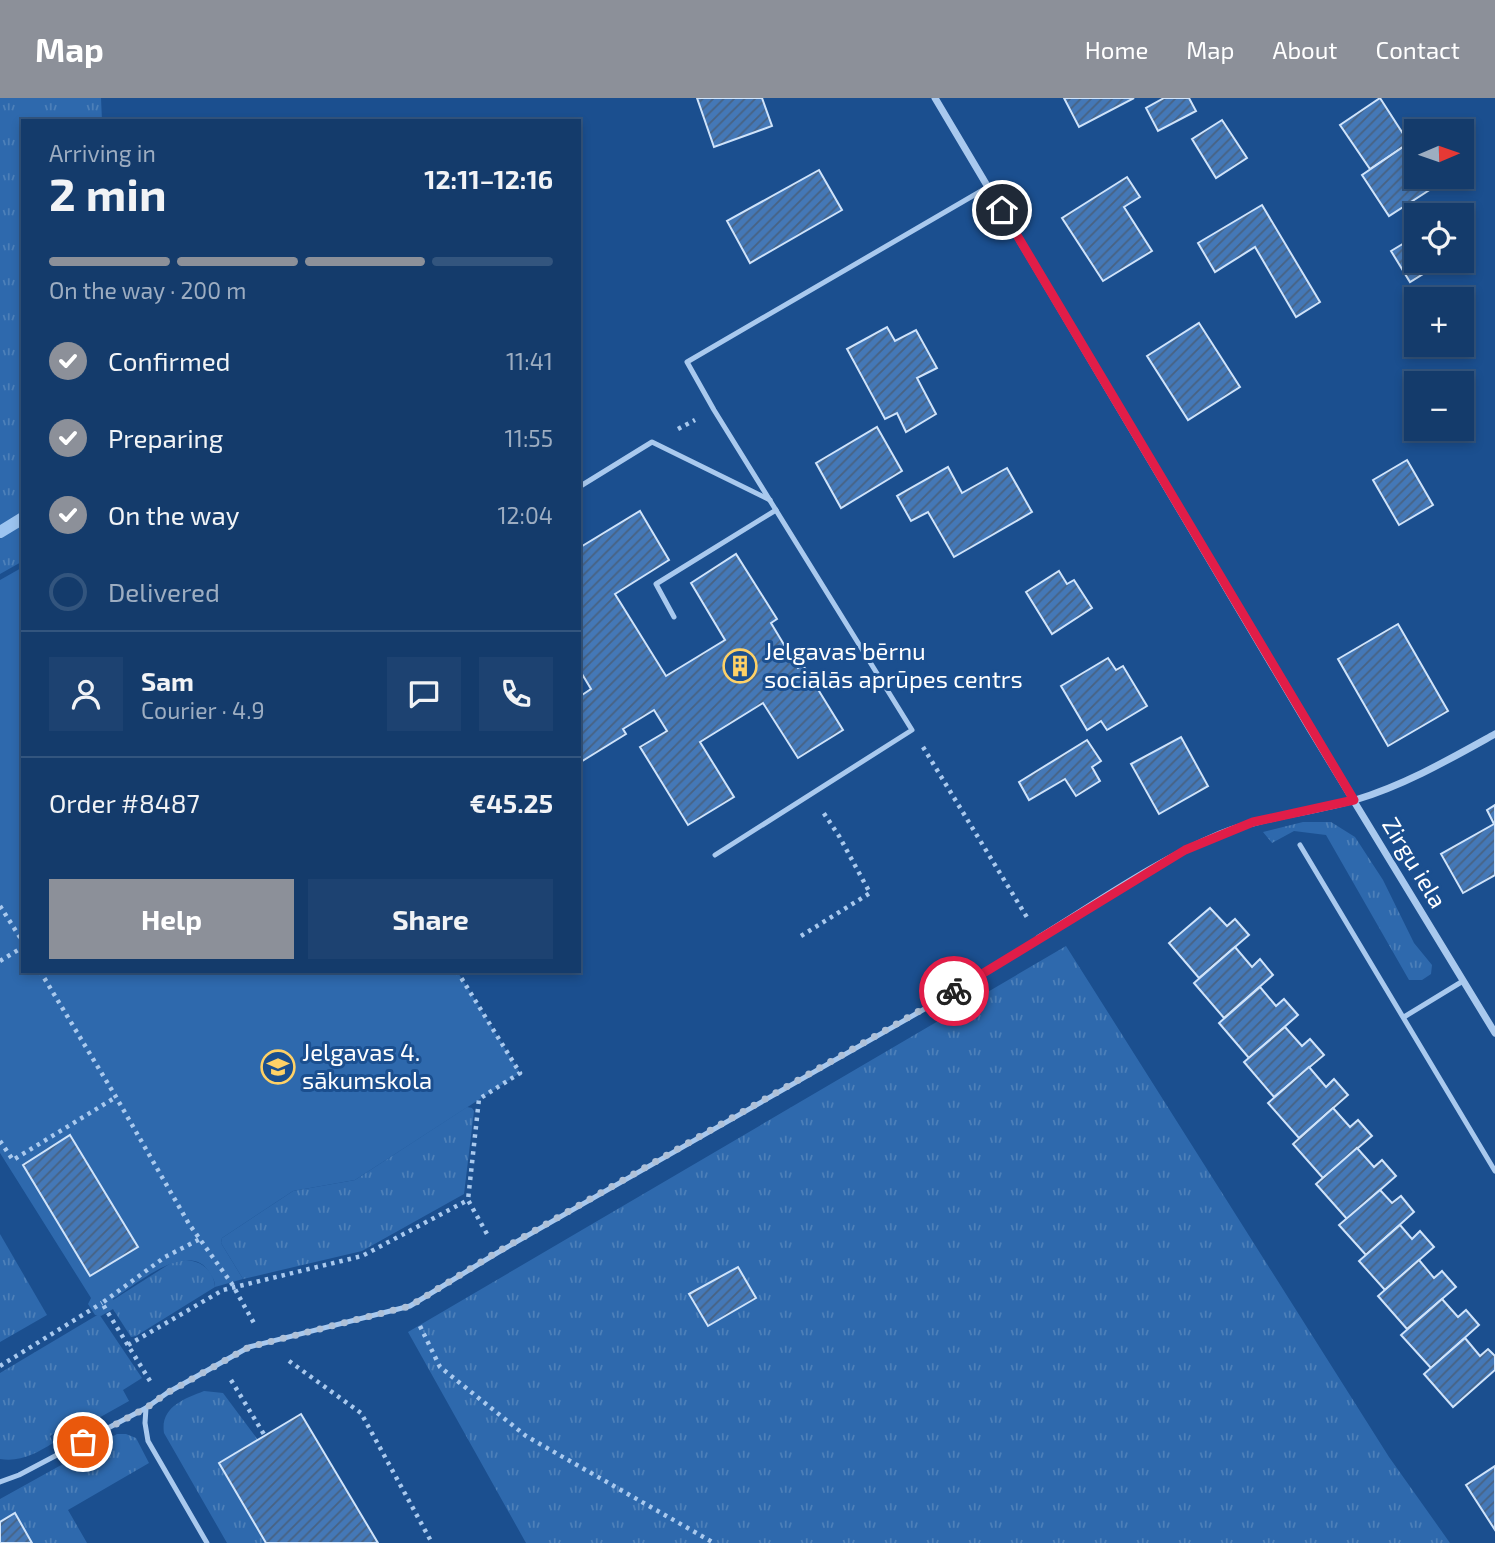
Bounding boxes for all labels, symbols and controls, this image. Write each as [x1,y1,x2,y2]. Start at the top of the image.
text: Map [35,29,104,69]
text: Home [1085,35,1148,64]
text: Map [1186,35,1234,64]
text: About [1272,35,1338,64]
text: Contact [1376,35,1460,64]
north arrow [1404,119,1474,189]
map controls [1404,119,1474,441]
text: Arriving in [49,139,156,167]
text: 12:11–12:16 [424,163,553,194]
text: 2 min [49,165,167,220]
pin [972,180,1032,240]
icon: home [983,191,1021,229]
button: locate [1404,203,1474,273]
text: On the way · 200 m [49,276,246,304]
button: + [1404,287,1474,357]
icon: check [49,342,87,380]
text: Confirmed [108,345,231,376]
text: 11:41 [506,347,553,375]
button: − [1404,371,1474,441]
icon: check [49,419,87,457]
text: Preparing [108,422,223,453]
text: 11:55 [505,424,553,452]
icon: check [49,496,87,534]
text: On the way [108,499,239,530]
text: 12:04 [497,501,553,529]
text: Delivered [108,576,220,607]
place label: Jelgavas bērnu sociālās aprūpes centrs [764,636,1023,693]
building icon: Jelgavas bērnu sociālās aprūpes centrs [721,647,759,685]
button: person [49,657,123,731]
button: chat [387,657,461,731]
button: phone [479,657,553,731]
text: Sam [141,665,194,696]
text: Courier · 4.9 [141,696,265,724]
text: Order #8487 [49,787,200,818]
text: €45.25 [470,787,553,818]
street label: Zirgu iela [1377,812,1454,913]
button: Help [49,879,294,959]
button: Share [308,879,553,959]
courier [919,956,989,1026]
icon: bike [935,972,973,1010]
place label: Jelgavas 4. sākumskola [302,1037,432,1094]
school or university icon: Jelgavas 4. sākumskola [259,1048,297,1086]
pin [53,1412,113,1472]
icon: bag [64,1423,102,1461]

